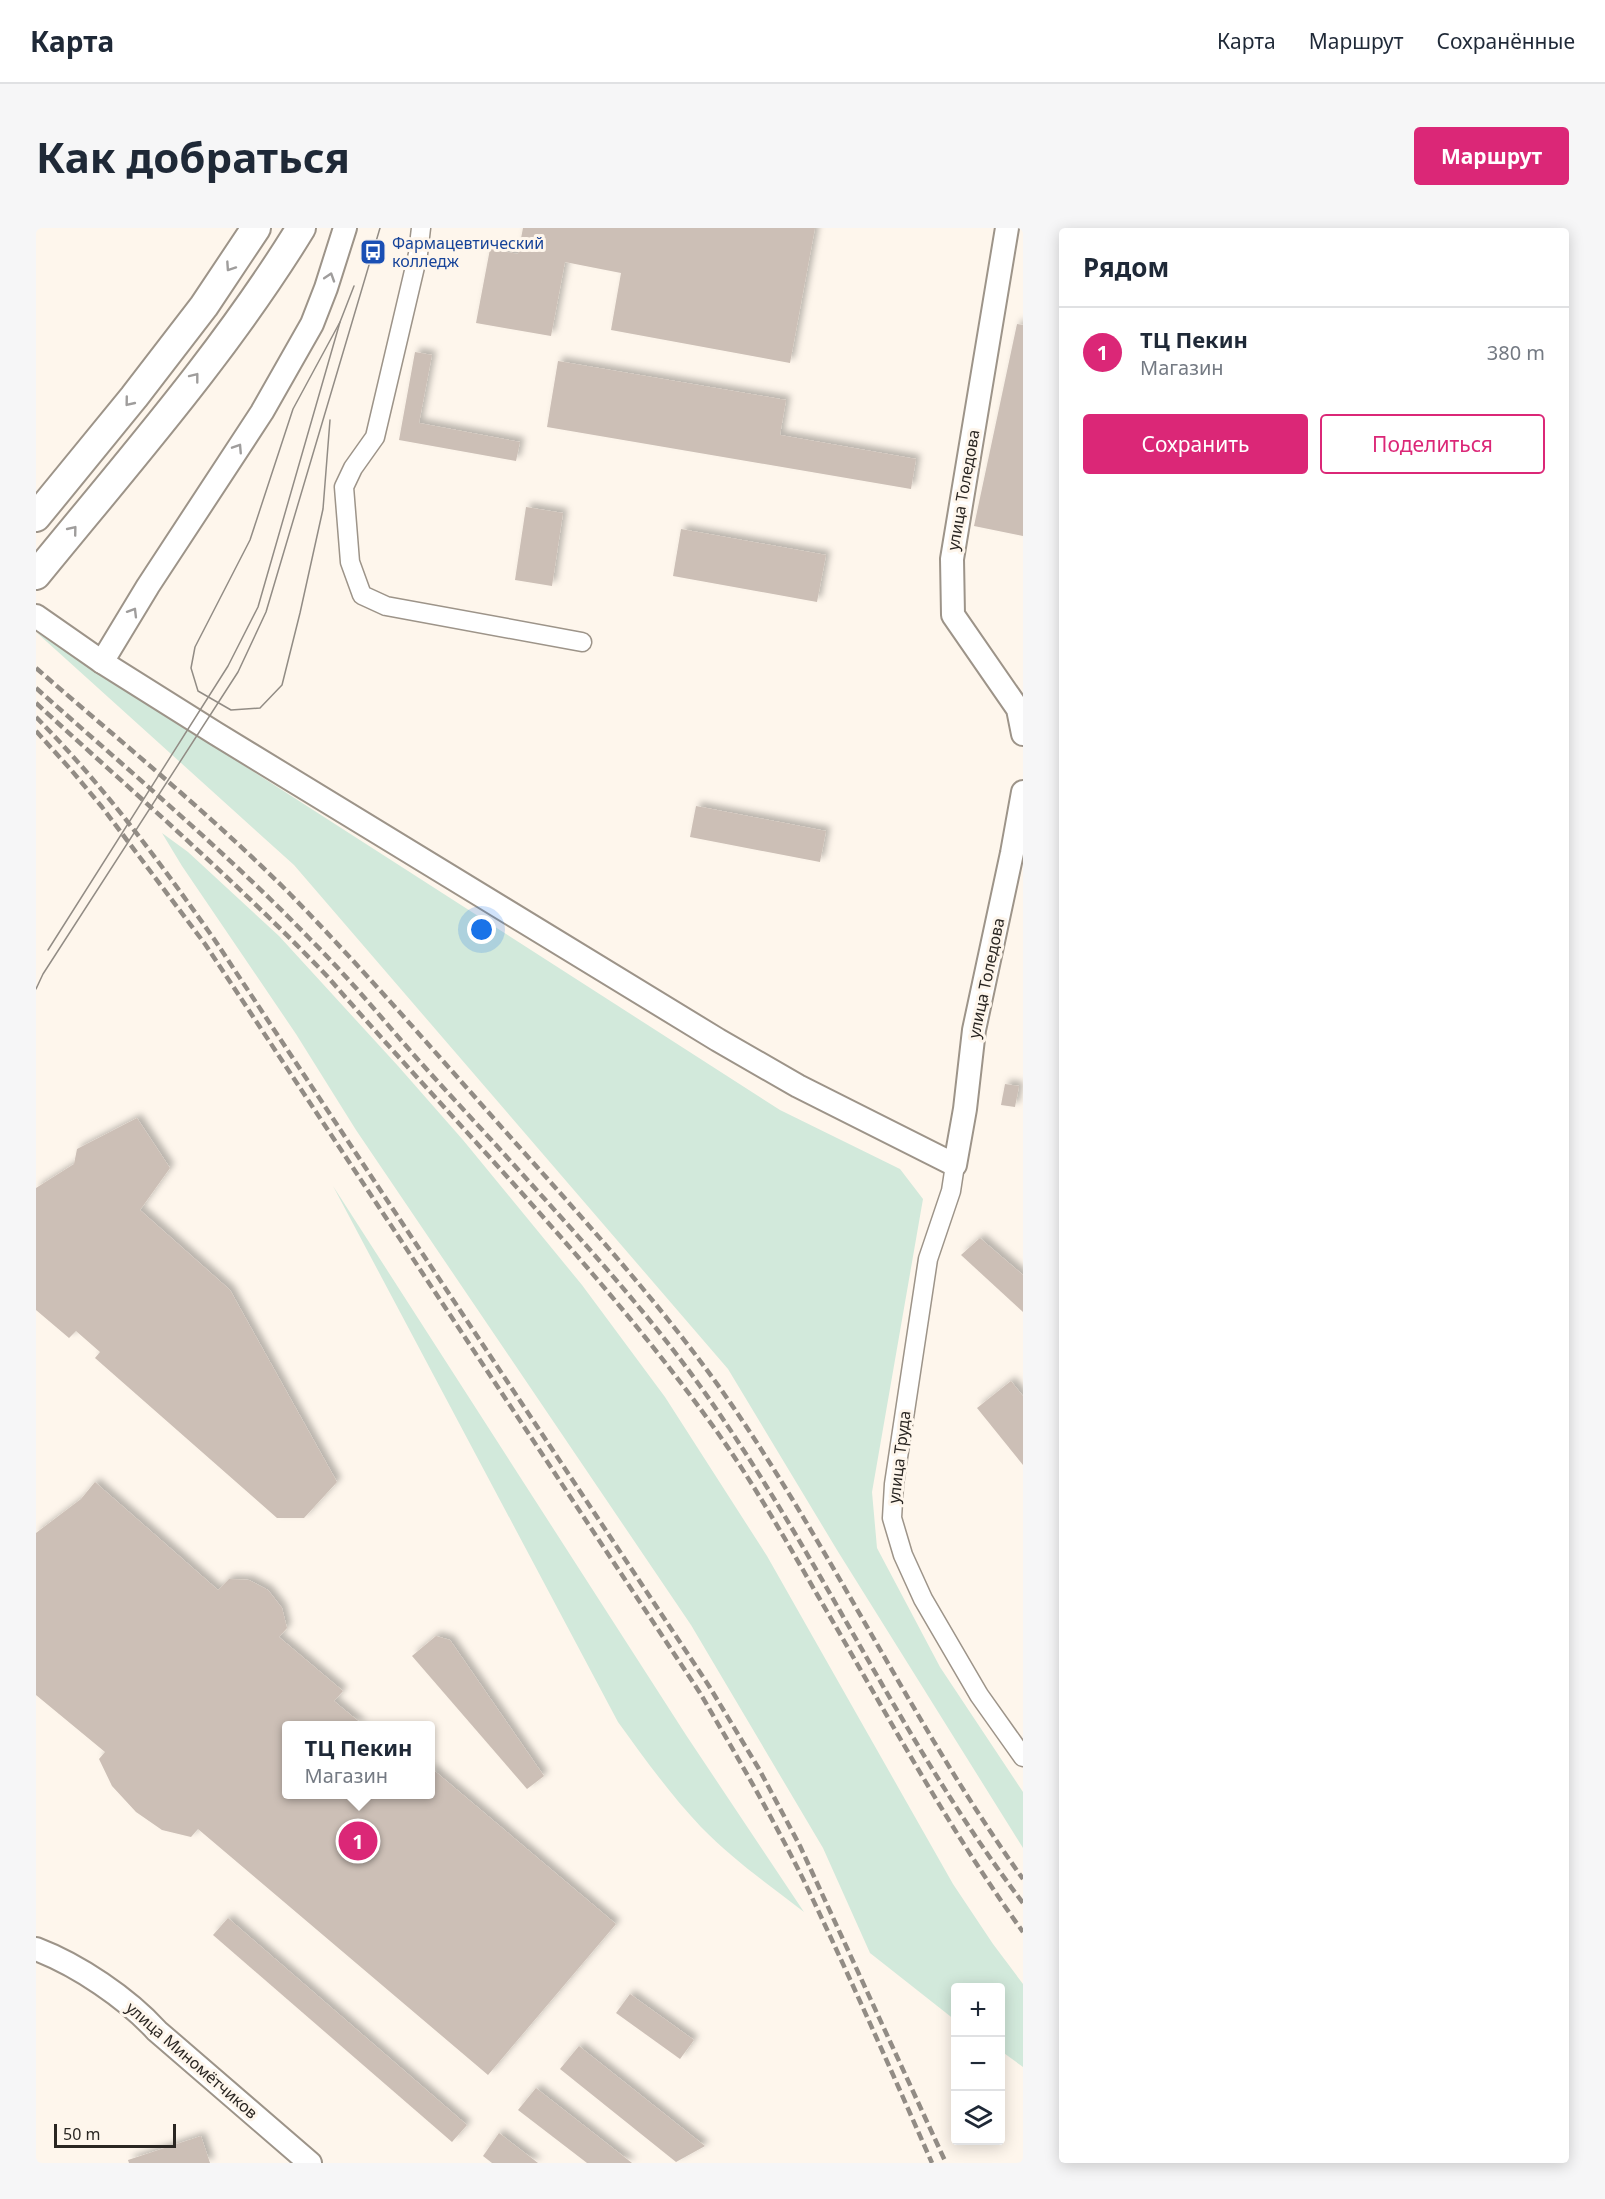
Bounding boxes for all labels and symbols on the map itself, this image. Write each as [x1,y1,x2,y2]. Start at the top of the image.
place label: Фармацевтический колледж [392,232,544,272]
bus stop icon: Фармацевтический колледж [358,237,388,267]
one-way arrow [226,261,237,272]
one-way arrow [322,272,335,283]
one-way arrow [187,373,198,384]
one-way arrow [126,396,137,407]
street label: улица Толедова [942,428,984,552]
one-way arrow [231,444,242,455]
one-way arrow [66,525,77,536]
one-way arrow [125,608,137,618]
your location [467,915,496,944]
street label: улица Толедова [963,916,1009,1040]
street label: улица Труда [882,1409,916,1505]
pin: 1 [338,1818,378,1864]
street label: улица Миномётчиков [121,1997,263,2123]
scale bar [54,2121,176,2148]

